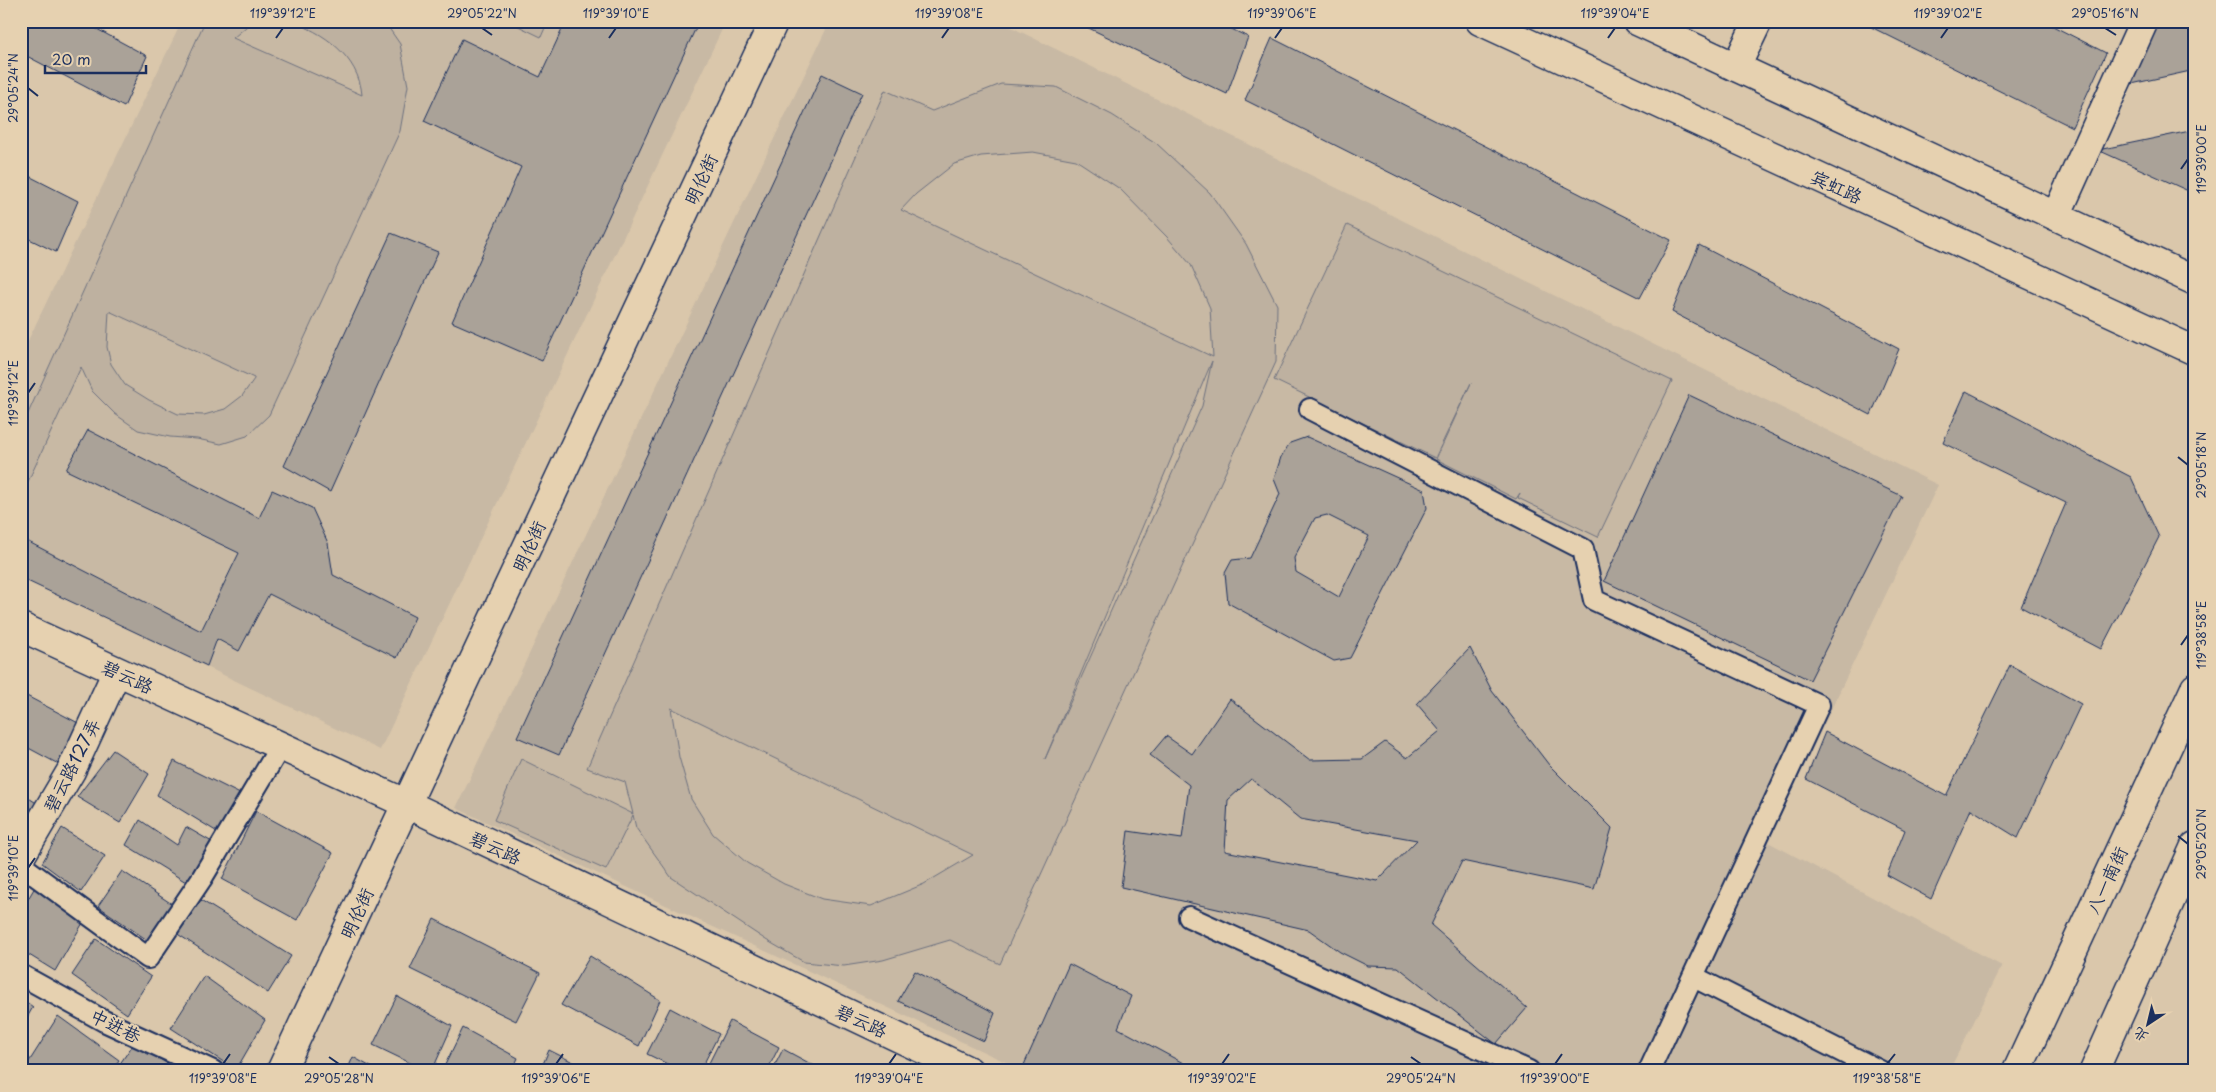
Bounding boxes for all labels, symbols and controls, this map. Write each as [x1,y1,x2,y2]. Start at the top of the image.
text: 119°39'12"E [250,4,316,22]
text: 29°05'22"N [447,4,517,22]
text: 119°39'10"E [583,4,649,22]
text: 119°39'08"E [915,4,983,22]
text: 119°39'06"E [1247,4,1317,22]
text: 119°39'04"E [1581,4,1649,22]
text: 119°39'02"E [1913,4,1983,22]
text: 29°05'16"N [2071,4,2139,22]
scale bar [45,42,146,74]
text: 20 m [52,47,91,70]
text: 29°05'24"N [4,53,22,123]
text: 119°39'00"E [2192,124,2210,194]
street label: 明伦街 [676,149,724,209]
street label: 宾虹路 [1807,162,1867,210]
text: 119°39'12"E [4,360,22,426]
text: 29°05'18"N [2192,432,2210,498]
street label: 明伦街 [504,516,552,576]
text: 119°38'58"E [2192,601,2210,669]
street label: 碧云路 [98,652,158,700]
street label: 碧云路127弄 [36,713,106,817]
text: 29°05'20"N [2192,809,2210,879]
street label: 碧云路 [466,823,526,871]
text: 119°39'10"E [4,835,22,901]
street label: 八一南街 [2079,842,2133,918]
street label: 明伦街 [332,883,380,943]
street label: 碧云路 [832,996,892,1044]
north arrow [2124,1000,2174,1050]
street label: 中进巷 [86,1001,146,1049]
text: 北 [2129,1022,2152,1048]
text: 119°39'08"E [189,1069,257,1087]
text: 29°05'28"N [304,1069,374,1087]
text: 119°39'06"E [521,1069,591,1087]
text: 119°39'04"E [855,1069,923,1087]
text: 119°39'02"E [1187,1069,1257,1087]
text: 29°05'24"N [1386,1069,1456,1087]
text: 119°39'00"E [1520,1069,1590,1087]
text: 119°38'58"E [1853,1069,1921,1087]

